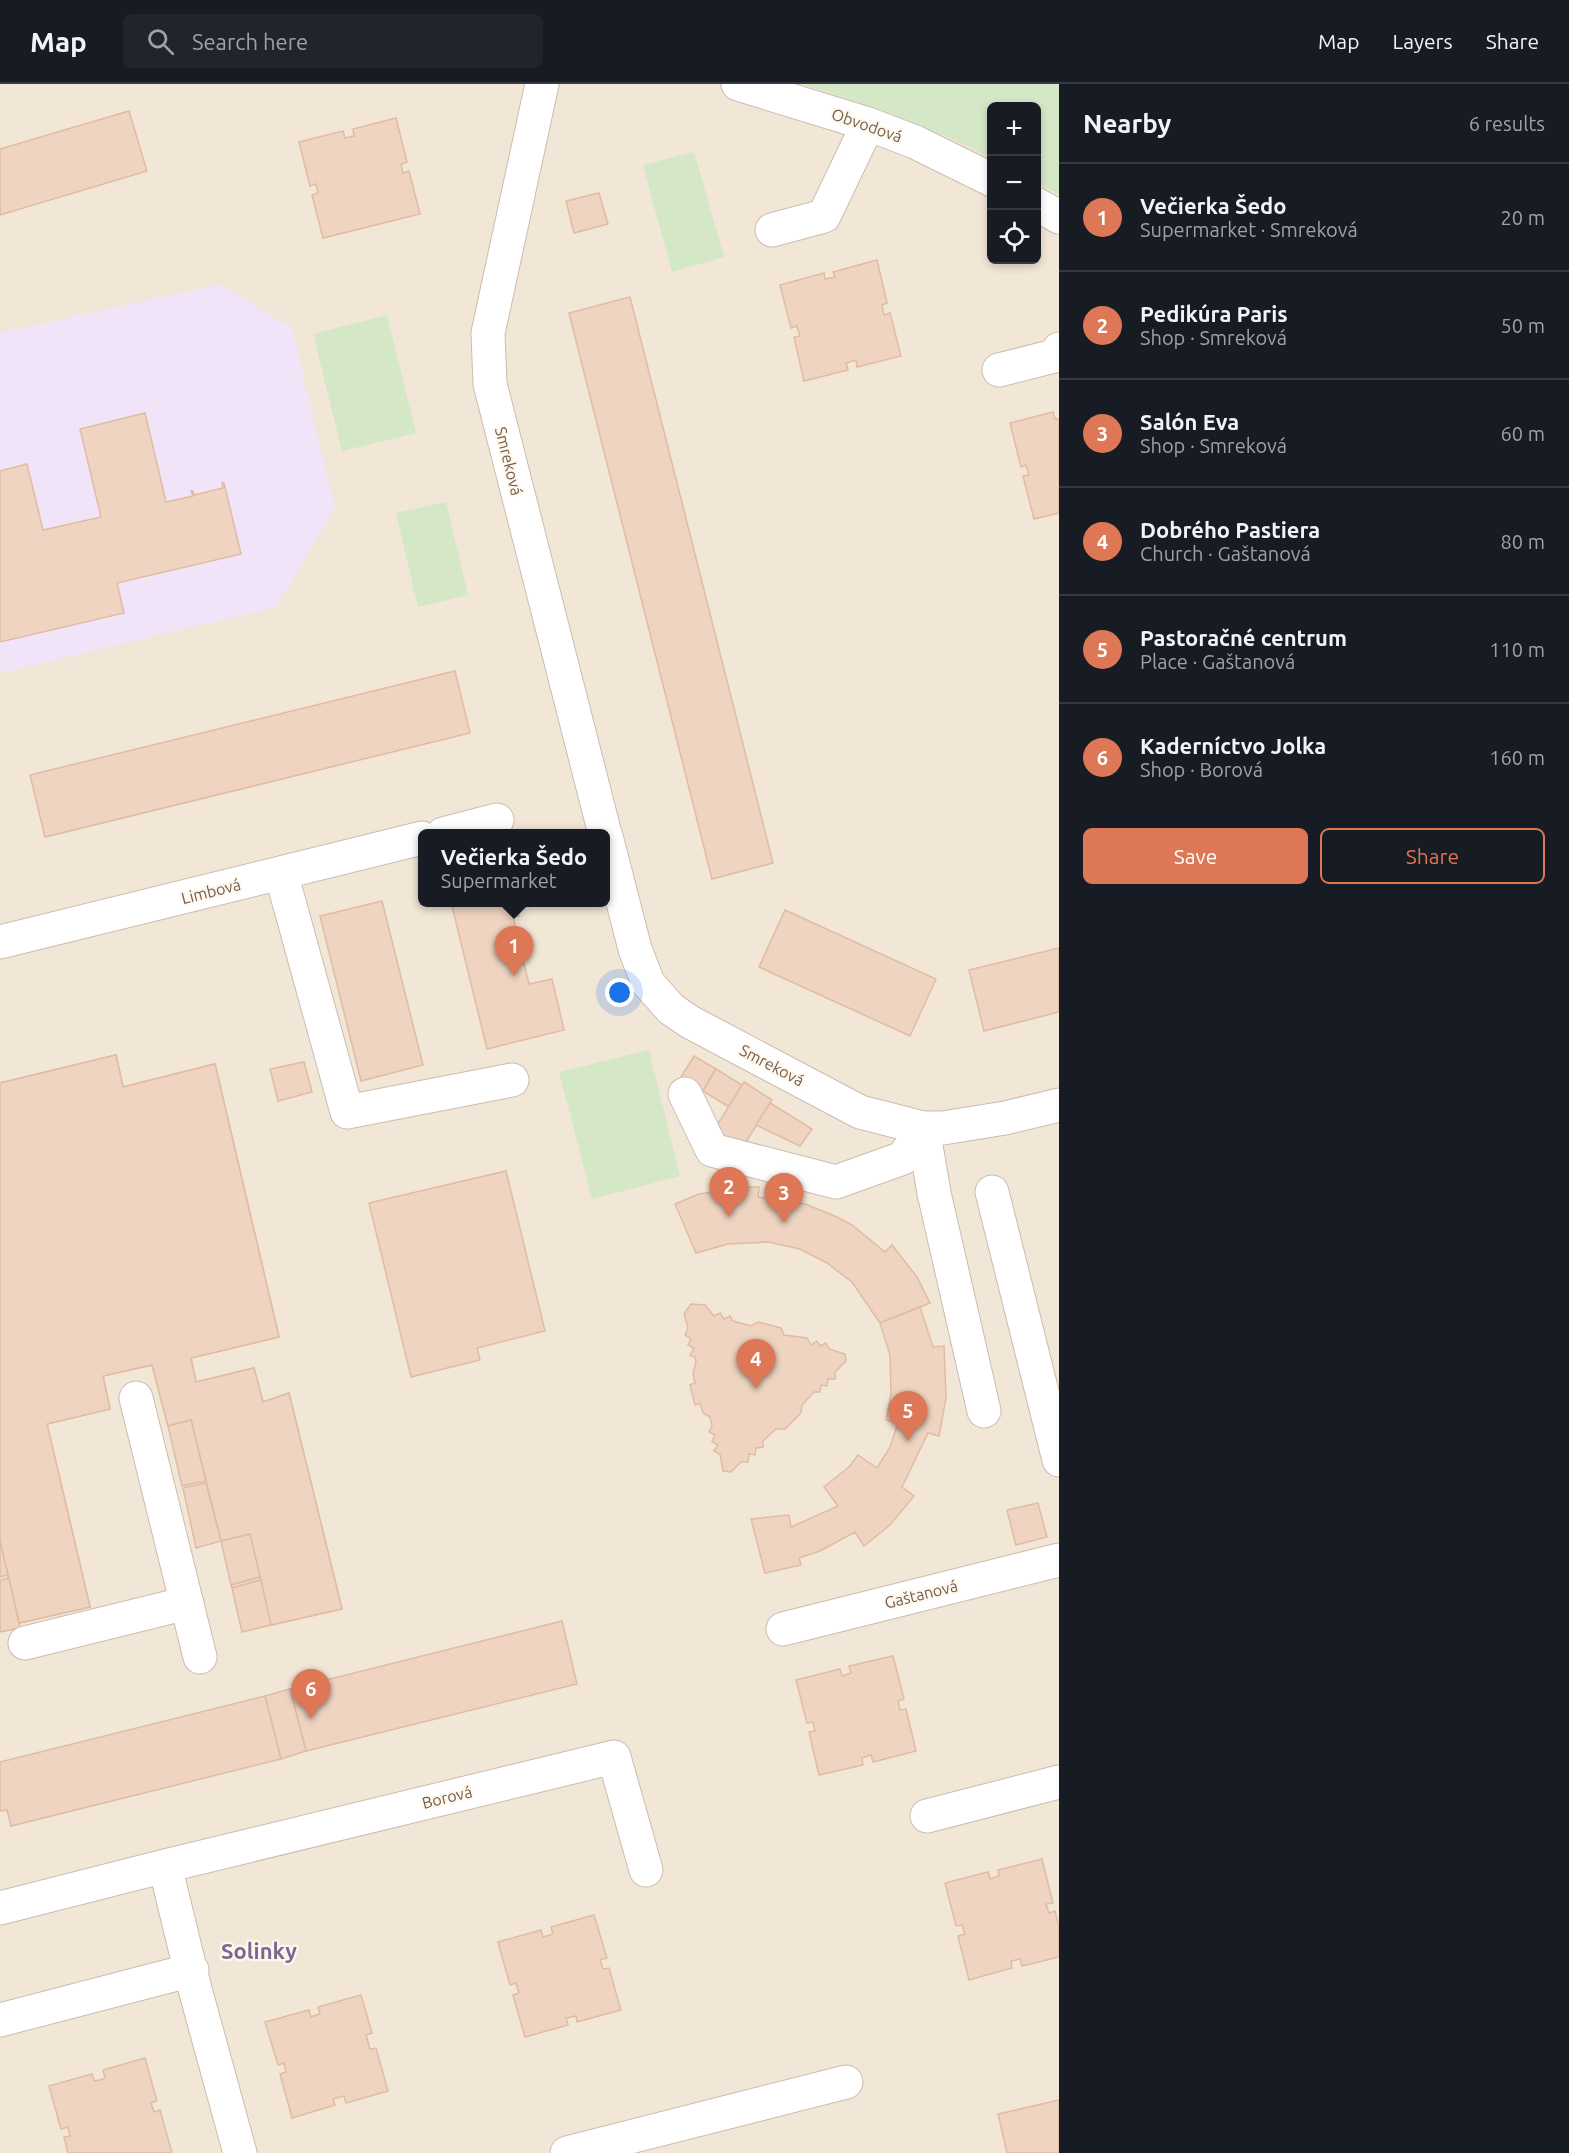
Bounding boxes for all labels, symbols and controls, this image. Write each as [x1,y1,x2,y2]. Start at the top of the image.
search box [123,14,543,68]
icon: search [144,25,177,58]
text: Map [30,26,87,57]
text: Search here [192,29,308,54]
text: Map [1318,29,1359,53]
text: Layers [1392,29,1453,53]
text: Share [1486,29,1539,53]
map controls [987,102,1041,264]
button: + [987,102,1041,156]
street label: Obvodová [829,105,905,145]
text: Nearby [1083,109,1171,138]
text: 6 results [1469,112,1545,135]
button: − [987,156,1041,210]
text: Večierka Šedo [1140,193,1287,218]
text: 1 [1097,206,1108,229]
text: 20 m [1501,206,1545,229]
button: locate [987,210,1041,264]
text: Supermarket · Smreková [1140,218,1358,241]
text: Pedikúra Paris [1140,301,1288,326]
text: 2 [1097,314,1108,337]
text: 50 m [1501,314,1545,337]
text: Shop · Smreková [1140,326,1287,349]
text: Salón Eva [1140,409,1239,434]
text: 3 [1097,422,1108,445]
text: 60 m [1501,422,1545,445]
street label: Smreková [492,425,526,497]
text: Shop · Smreková [1140,434,1287,457]
text: Dobrého Pastiera [1140,517,1320,542]
text: 4 [1097,530,1108,553]
text: 80 m [1501,530,1545,553]
text: Church · Gaštanová [1140,542,1311,565]
text: Pastoračné centrum [1140,625,1347,650]
text: 5 [1097,638,1108,661]
text: 110 m [1489,638,1545,661]
text: Place · Gaštanová [1140,650,1295,673]
text: Kaderníctvo Jolka [1140,733,1326,758]
text: 6 [1097,746,1108,769]
text: 160 m [1489,746,1545,769]
text: Shop · Borová [1140,758,1263,781]
button: Save [1083,828,1308,884]
button: Share [1320,828,1545,884]
popup [418,829,610,907]
text: Večierka Šedo [441,844,587,869]
text: Supermarket [441,869,557,892]
street label: Limbová [179,875,243,907]
pin: 1 [494,926,534,976]
your location [605,978,634,1007]
street label: Smreková [737,1041,807,1089]
pin: 2 [710,1168,748,1217]
pin: 3 [764,1174,804,1223]
pin: 4 [736,1340,776,1389]
pin: 5 [888,1392,928,1441]
street label: Gaštanová [883,1576,959,1612]
pin: 6 [292,1670,330,1719]
street label: Borová [420,1782,474,1812]
district label: Solinky [221,1938,297,1963]

